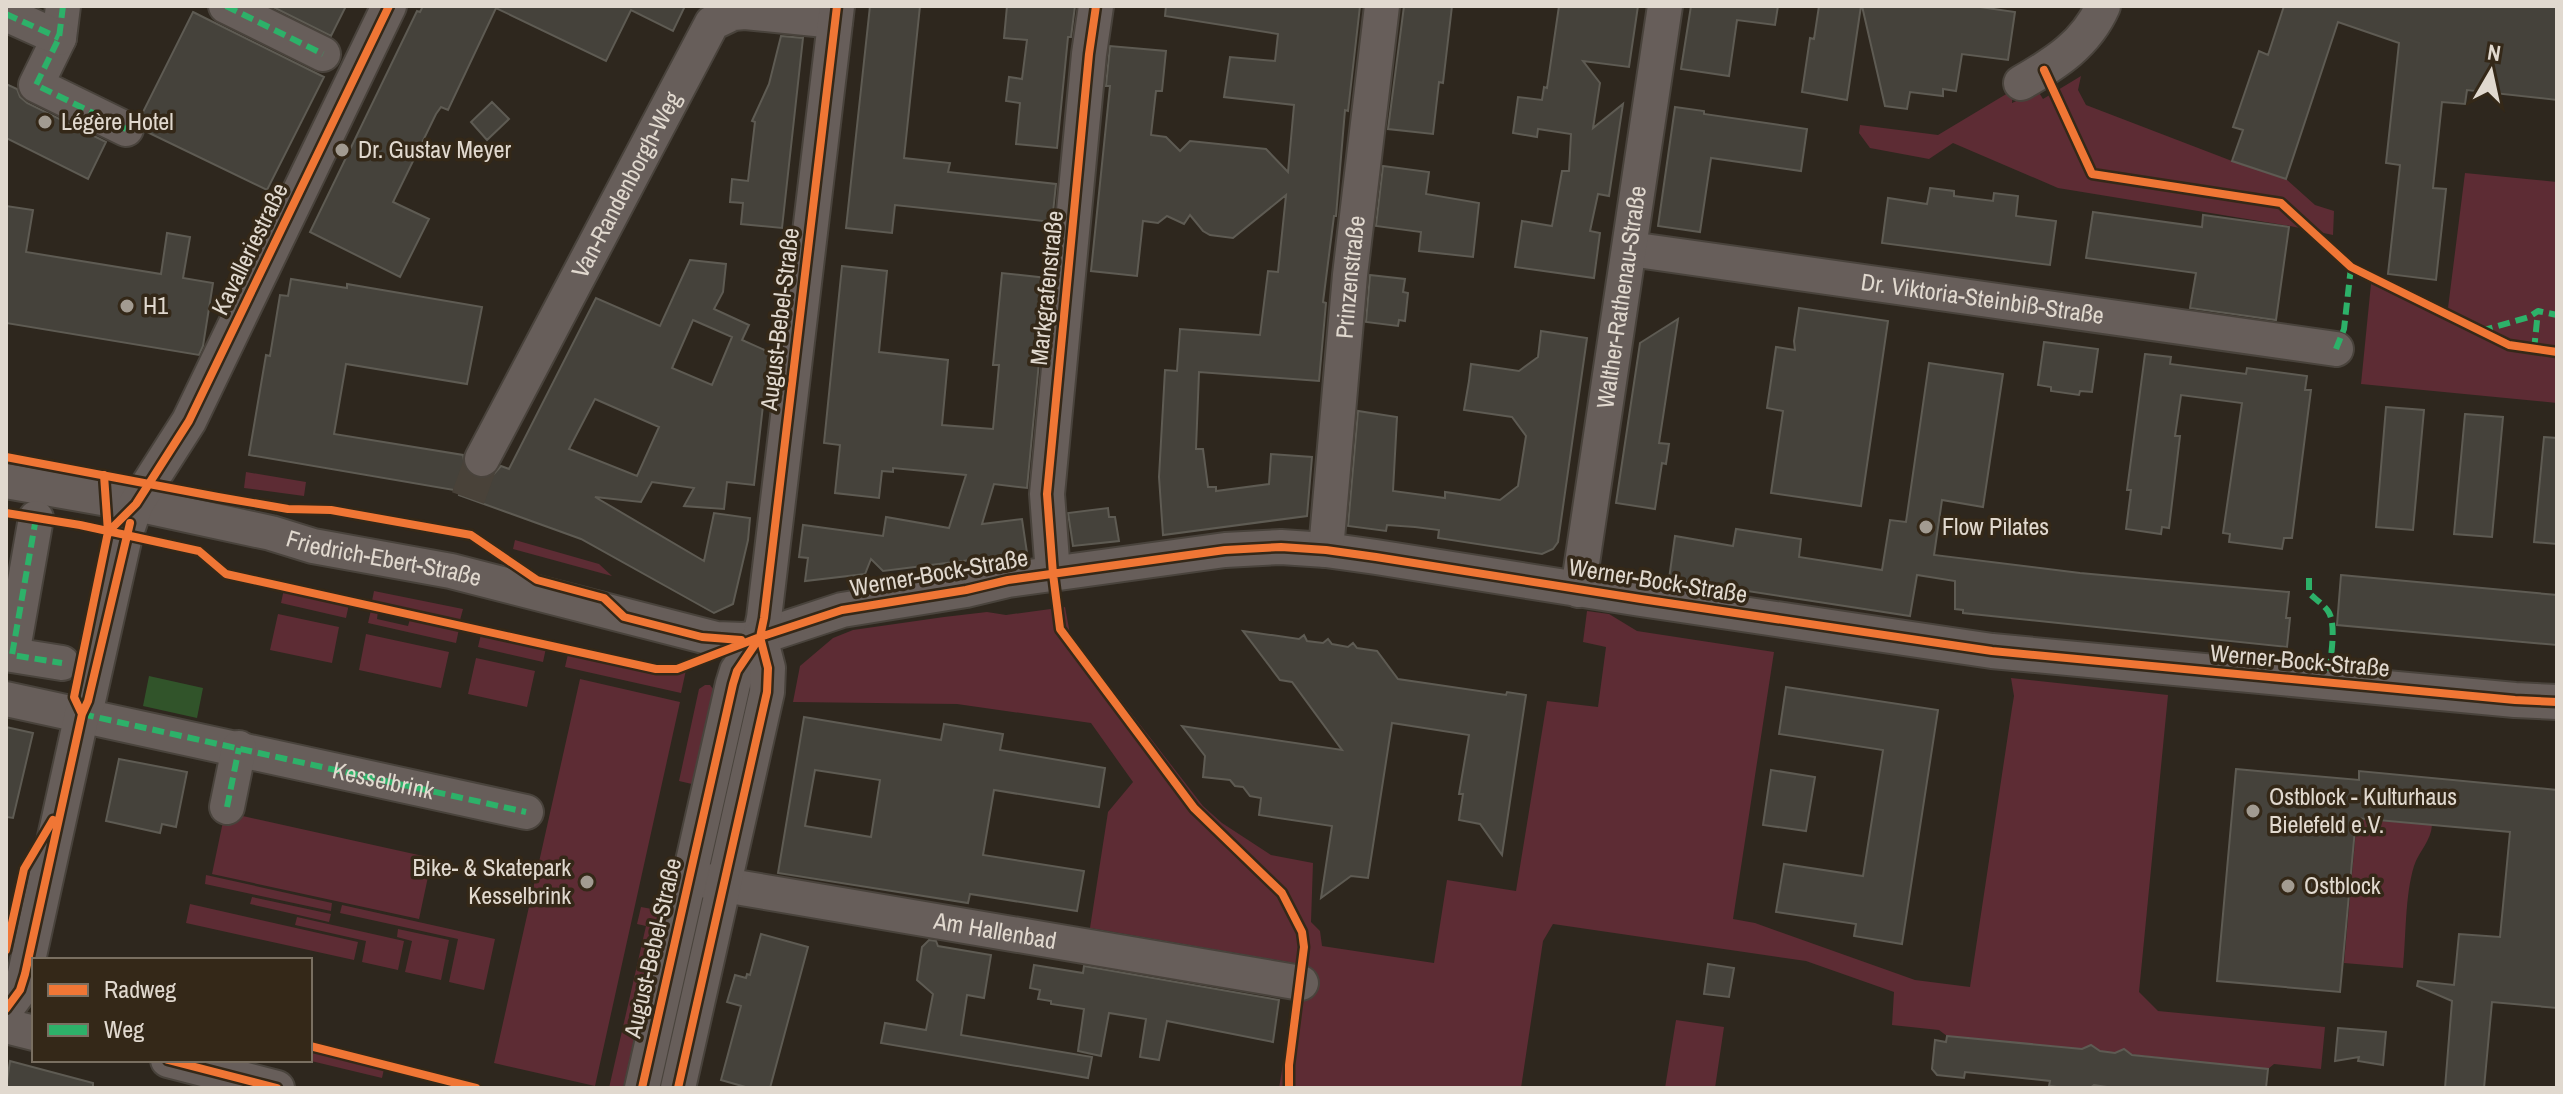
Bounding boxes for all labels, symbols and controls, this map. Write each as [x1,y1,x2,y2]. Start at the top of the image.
north arrow [2451,32,2531,112]
text: N [2485,36,2503,68]
street label: Van-Randenborgh-Weg [563,86,688,283]
place label: Légère Hotel [61,105,174,137]
marker: Légère Hotel [36,113,54,131]
place label: Dr. Gustav Meyer [358,133,512,165]
marker: Dr. Gustav Meyer [333,141,351,159]
street label: Kavalleriestraße [203,177,295,320]
street label: Walther-Rathenau-Straße [1588,184,1653,411]
street label: Markgrafenstraße [1022,209,1070,367]
street label: Prinzenstraße [1328,214,1372,340]
street label: August-Bebel-Straße [752,226,806,413]
street label: Dr. Viktoria-Steinbiß-Straße [1859,265,2106,331]
place label: H1 [143,289,168,321]
marker: H1 [118,297,136,315]
place label: Flow Pilates [1942,510,2049,542]
marker: Flow Pilates [1917,518,1935,536]
street label: Friedrich-Ebert-Straße [283,522,485,593]
street label: Werner-Bock-Straße [847,541,1030,603]
street label: Werner-Bock-Straße [1567,550,1750,610]
street label: Werner-Bock-Straße [2209,636,2391,684]
street label: Kesselbrink [330,753,437,807]
place label: Ostblock - Kulturhaus Bielefeld e.V. [2269,780,2457,840]
marker: Ostblock - Kulturhaus Bielefeld e.V. [2244,802,2262,820]
place label: Bike- & Skatepark Kesselbrink [412,851,571,911]
street label: August-Bebel-Straße [616,855,688,1042]
place label: Ostblock [2304,869,2381,901]
marker: Bike- & Skatepark Kesselbrink [578,873,596,891]
marker: Ostblock [2279,877,2297,895]
street label: Am Hallenbad [931,904,1059,956]
legend [32,958,312,1062]
text: Radweg [104,973,176,1005]
text: Weg [104,1013,144,1045]

